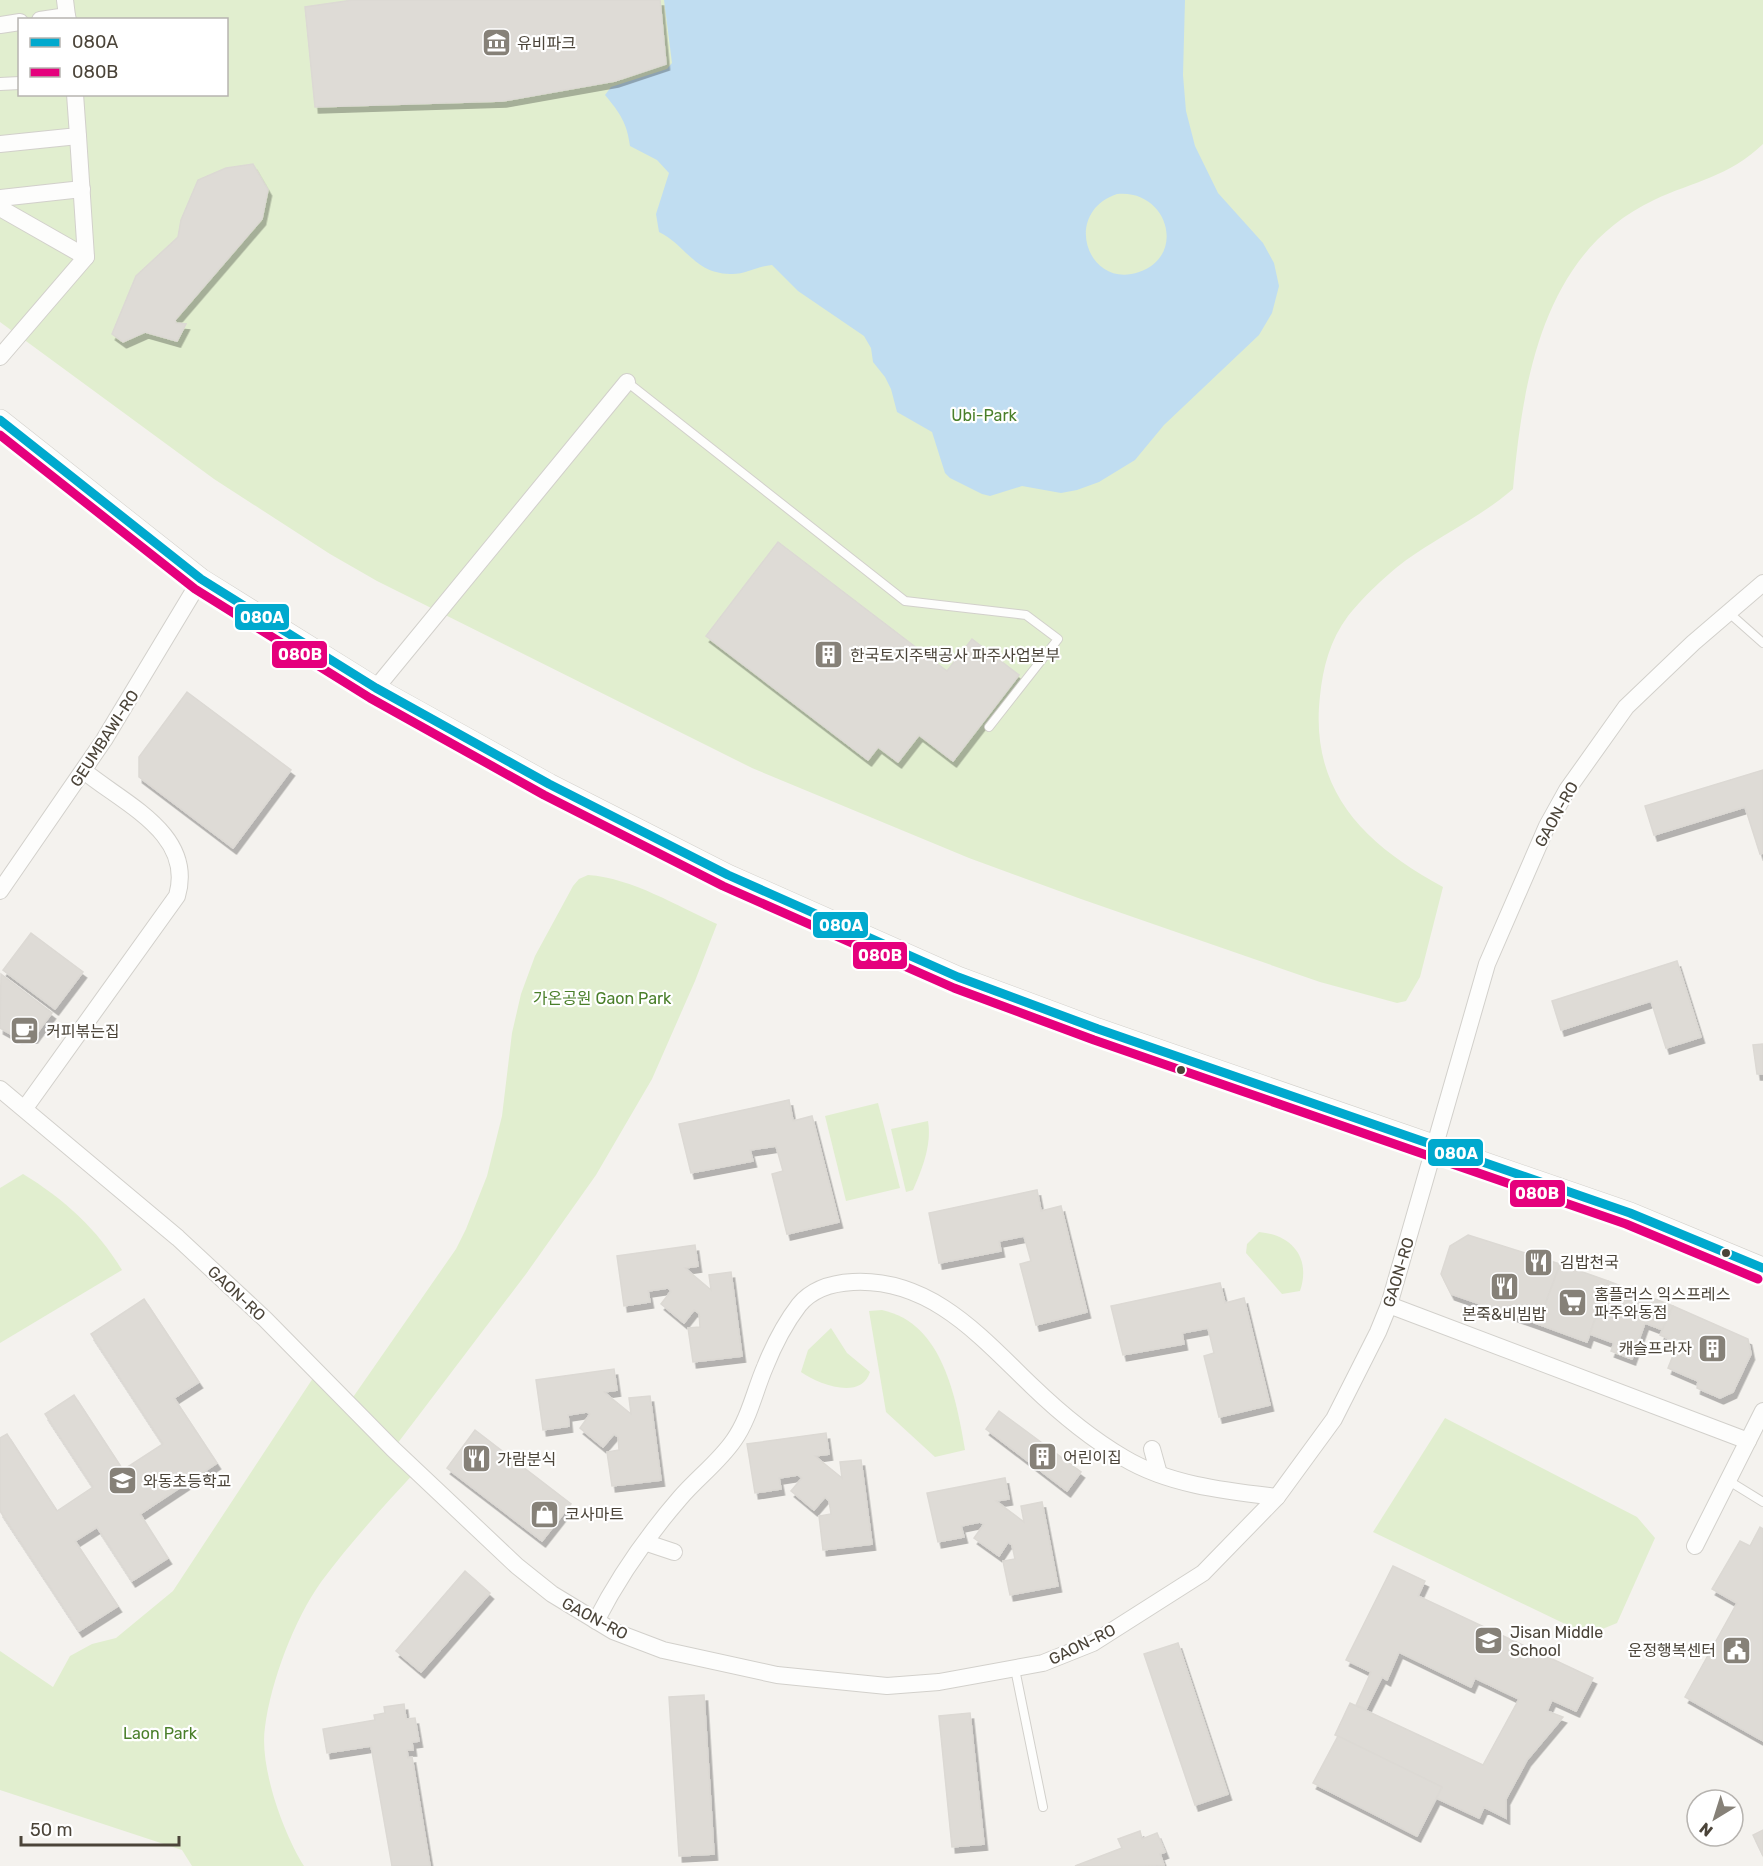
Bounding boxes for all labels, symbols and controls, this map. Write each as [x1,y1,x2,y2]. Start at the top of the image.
legend [18,18,228,96]
museum icon: 유비파크 [480,27,512,59]
text: 080A [72,31,118,53]
place label: 유비파크 [517,34,576,53]
text: 080B [72,61,118,83]
park label: Ubi-Park [951,406,1017,425]
line badge: 080A [234,603,290,631]
text: 080A [240,608,285,627]
building icon: 한국토지주택공사 파주사업본부 [813,639,845,671]
line badge: 080B [271,640,328,669]
text: 080B [278,645,322,664]
place label: 한국토지주택공사 파주사업본부 [850,646,1060,665]
street label: GEUMBAWI-RO [66,686,143,790]
street label: GAON-RO [1531,778,1582,850]
line badge: 080A [812,911,869,939]
text: 080A [819,916,864,935]
line badge: 080B [852,941,908,970]
text: 080B [858,946,902,965]
park label: 가온공원 Gaon Park [533,989,672,1008]
cafe icon: 커피볶는집 [9,1015,41,1047]
place label: 커피볶는집 [46,1022,120,1041]
unlabelled marker [1175,1064,1187,1076]
line badge: 080A [1427,1138,1484,1167]
text: 080A [1434,1144,1479,1163]
line badge: 080B [1509,1179,1566,1208]
text: 080B [1515,1184,1559,1203]
street label: GAON-RO [1379,1235,1418,1309]
restaurant icon: 김밥천국 [1523,1246,1555,1278]
unlabelled marker [1720,1247,1732,1259]
place label: 김밥천국 [1560,1253,1619,1272]
street label: GAON-RO [204,1262,269,1325]
restaurant icon: 본죽&비빔밥 [1488,1270,1520,1302]
place label: 홈플러스 익스프레스 파주와동점 [1594,1285,1730,1322]
supermarket icon: 홈플러스 익스프레스 파주와동점 [1557,1287,1589,1319]
place label: 본죽&비빔밥 [1462,1305,1547,1324]
building icon: 캐슬프라자 [1697,1332,1729,1364]
place label: 캐슬프라자 [1618,1339,1692,1358]
building icon: 어린이집 [1026,1441,1058,1473]
restaurant icon: 가람분식 [460,1443,492,1475]
place label: 어린이집 [1063,1448,1122,1467]
place label: 가람분식 [497,1450,556,1469]
school or university icon: 와동초등학교 [106,1465,138,1497]
place label: 와동초등학교 [143,1472,231,1491]
shop icon: 코사마트 [528,1498,560,1530]
place label: 코사마트 [565,1505,624,1524]
street label: GAON-RO [559,1593,631,1644]
street label: GAON-RO [1046,1620,1119,1669]
place label: Jisan Middle School [1510,1623,1603,1660]
school or university icon: Jisan Middle School [1473,1625,1505,1657]
public building icon: 운정행복센터 [1721,1634,1753,1666]
place label: 운정행복센터 [1628,1641,1716,1660]
park label: Laon Park [123,1724,198,1743]
north arrow [1685,1788,1745,1848]
scale bar [21,1809,178,1847]
text: N [1696,1818,1716,1840]
text: 50 m [30,1819,73,1841]

